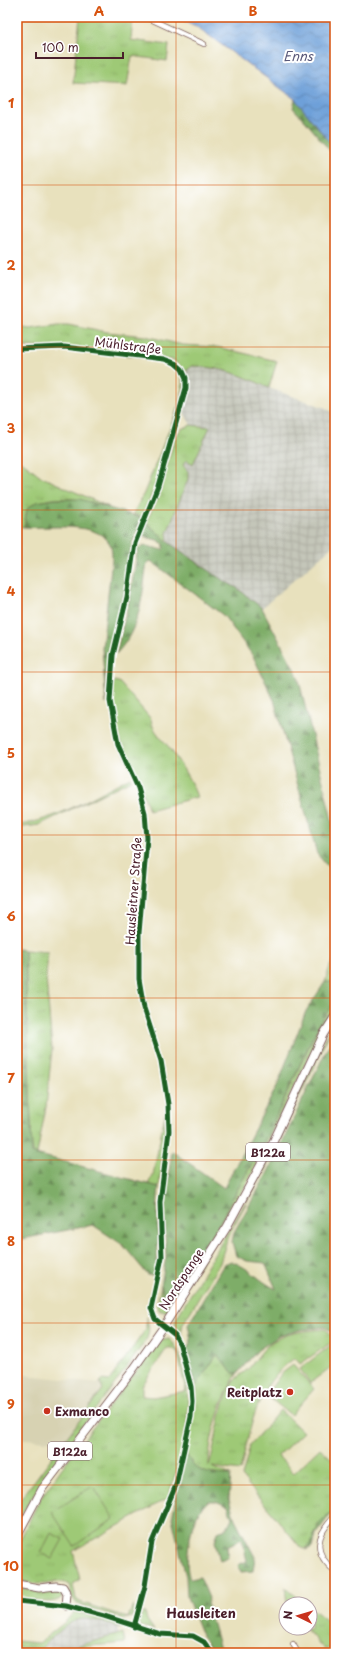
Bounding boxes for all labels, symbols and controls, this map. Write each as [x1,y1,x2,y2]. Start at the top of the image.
text: A [94,1,104,20]
text: B [249,1,258,20]
scale bar [36,34,123,60]
text: 100 m [42,38,79,56]
water label: Enns [283,46,314,65]
text: 1 [8,93,14,112]
text: 2 [6,255,16,274]
street label: Mühlstraße [94,332,162,358]
text: 3 [7,418,16,437]
text: 4 [7,581,16,600]
text: 5 [7,743,15,762]
street label: Hausleitner Straße [120,836,146,946]
text: 6 [6,906,16,925]
text: 7 [7,1068,15,1087]
road number: B122a [246,1143,290,1161]
text: 8 [7,1231,15,1250]
street label: Nordspange [154,1244,208,1313]
place label: Reitplatz [227,1383,282,1401]
marker: Reitplatz [285,1387,295,1397]
text: 9 [7,1394,15,1413]
place label: Exmanco [55,1402,109,1420]
marker: Exmanco [42,1406,52,1416]
road number: B122a [48,1442,92,1460]
text: 10 [3,1556,19,1575]
north arrow [278,1596,318,1636]
district label: Hausleiten [166,1603,236,1622]
text: N [279,1610,296,1620]

